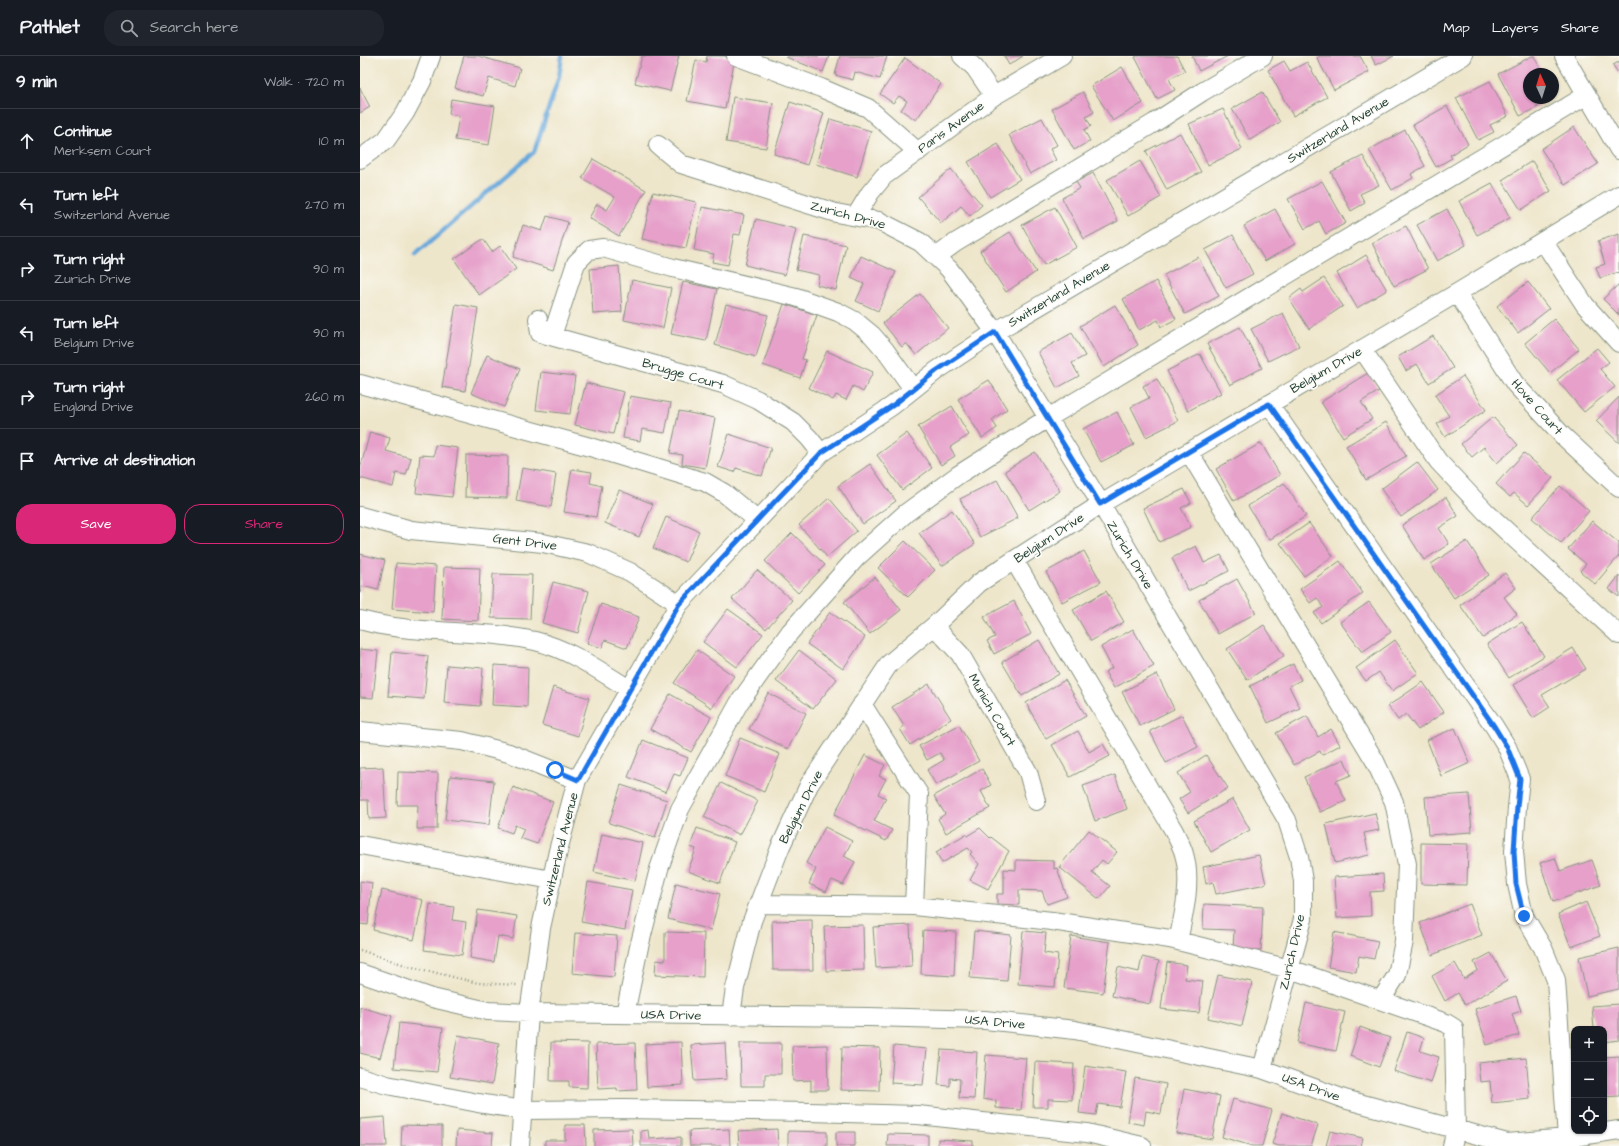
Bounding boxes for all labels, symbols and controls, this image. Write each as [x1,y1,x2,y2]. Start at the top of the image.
search box [104,10,384,46]
text: Pathlet [20,14,80,41]
icon: search [118,17,140,39]
text: Search here [150,17,238,38]
text: Map [1443,18,1470,38]
text: Layers [1492,18,1539,38]
text: Share [1561,18,1599,38]
north arrow [1523,68,1559,104]
text: 9 min [16,70,57,94]
text: Walk · 720 m [264,73,344,91]
street label: Switzerland Avenue [1284,92,1392,168]
street label: Paris Avenue [914,97,988,157]
text: Continue [54,121,112,142]
icon: ahead [16,130,38,152]
text: 10 m [319,132,344,150]
text: Merksem Court [54,142,151,160]
text: Turn left [54,185,118,206]
icon: left [16,194,38,216]
text: 270 m [305,196,344,214]
street label: Zurich Drive [808,196,888,234]
text: Switzerland Avenue [54,206,170,224]
text: Turn right [54,249,125,270]
street label: Switzerland Avenue [1005,256,1113,332]
icon: right [16,258,38,280]
text: 90 m [313,260,344,278]
text: Zurich Drive [54,270,131,288]
text: Turn left [54,313,118,334]
icon: left [16,322,38,344]
text: 90 m [313,324,344,342]
text: Belgium Drive [54,334,134,352]
street label: Belgium Drive [1287,342,1366,399]
street label: Brugge Court [640,354,727,395]
street label: Hove Court [1507,375,1568,439]
text: Turn right [54,377,125,398]
icon: right [16,386,38,408]
text: 260 m [305,388,344,406]
text: England Drive [54,398,133,416]
icon: arrive [16,450,38,472]
text: Arrive at destination [54,450,195,471]
button: Save [16,504,176,544]
button: Share [184,504,344,544]
street label: Belgium Drive [1010,509,1088,568]
street label: Zurich Drive [1102,517,1158,593]
street label: Gent Drive [492,529,558,555]
street label: Munich Court [964,670,1020,750]
route start [546,761,564,779]
street label: Belgium Drive [775,767,828,847]
street label: Switzerland Avenue [537,791,583,907]
route end [1515,907,1533,925]
street label: Zurich Drive [1275,912,1309,992]
street label: USA Drive [641,1005,701,1025]
street label: USA Drive [964,1010,1026,1034]
map controls [1571,1026,1607,1134]
button: + [1571,1026,1607,1062]
button: − [1571,1062,1607,1098]
street label: USA Drive [1279,1068,1343,1106]
button: locate [1571,1098,1607,1134]

